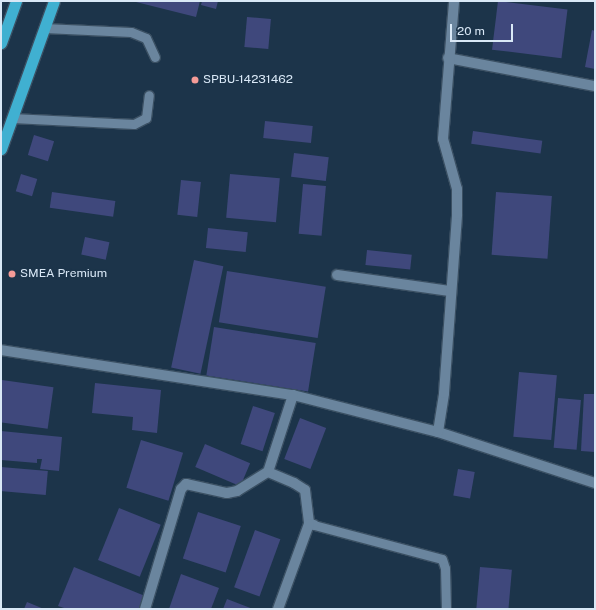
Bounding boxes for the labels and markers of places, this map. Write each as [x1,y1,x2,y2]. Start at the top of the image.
place label: SPBU-14231462 [203,73,293,87]
marker: SPBU-14231462 [190,75,200,85]
place label: SMEA Premium [20,267,107,281]
marker: SMEA Premium [7,269,17,279]

